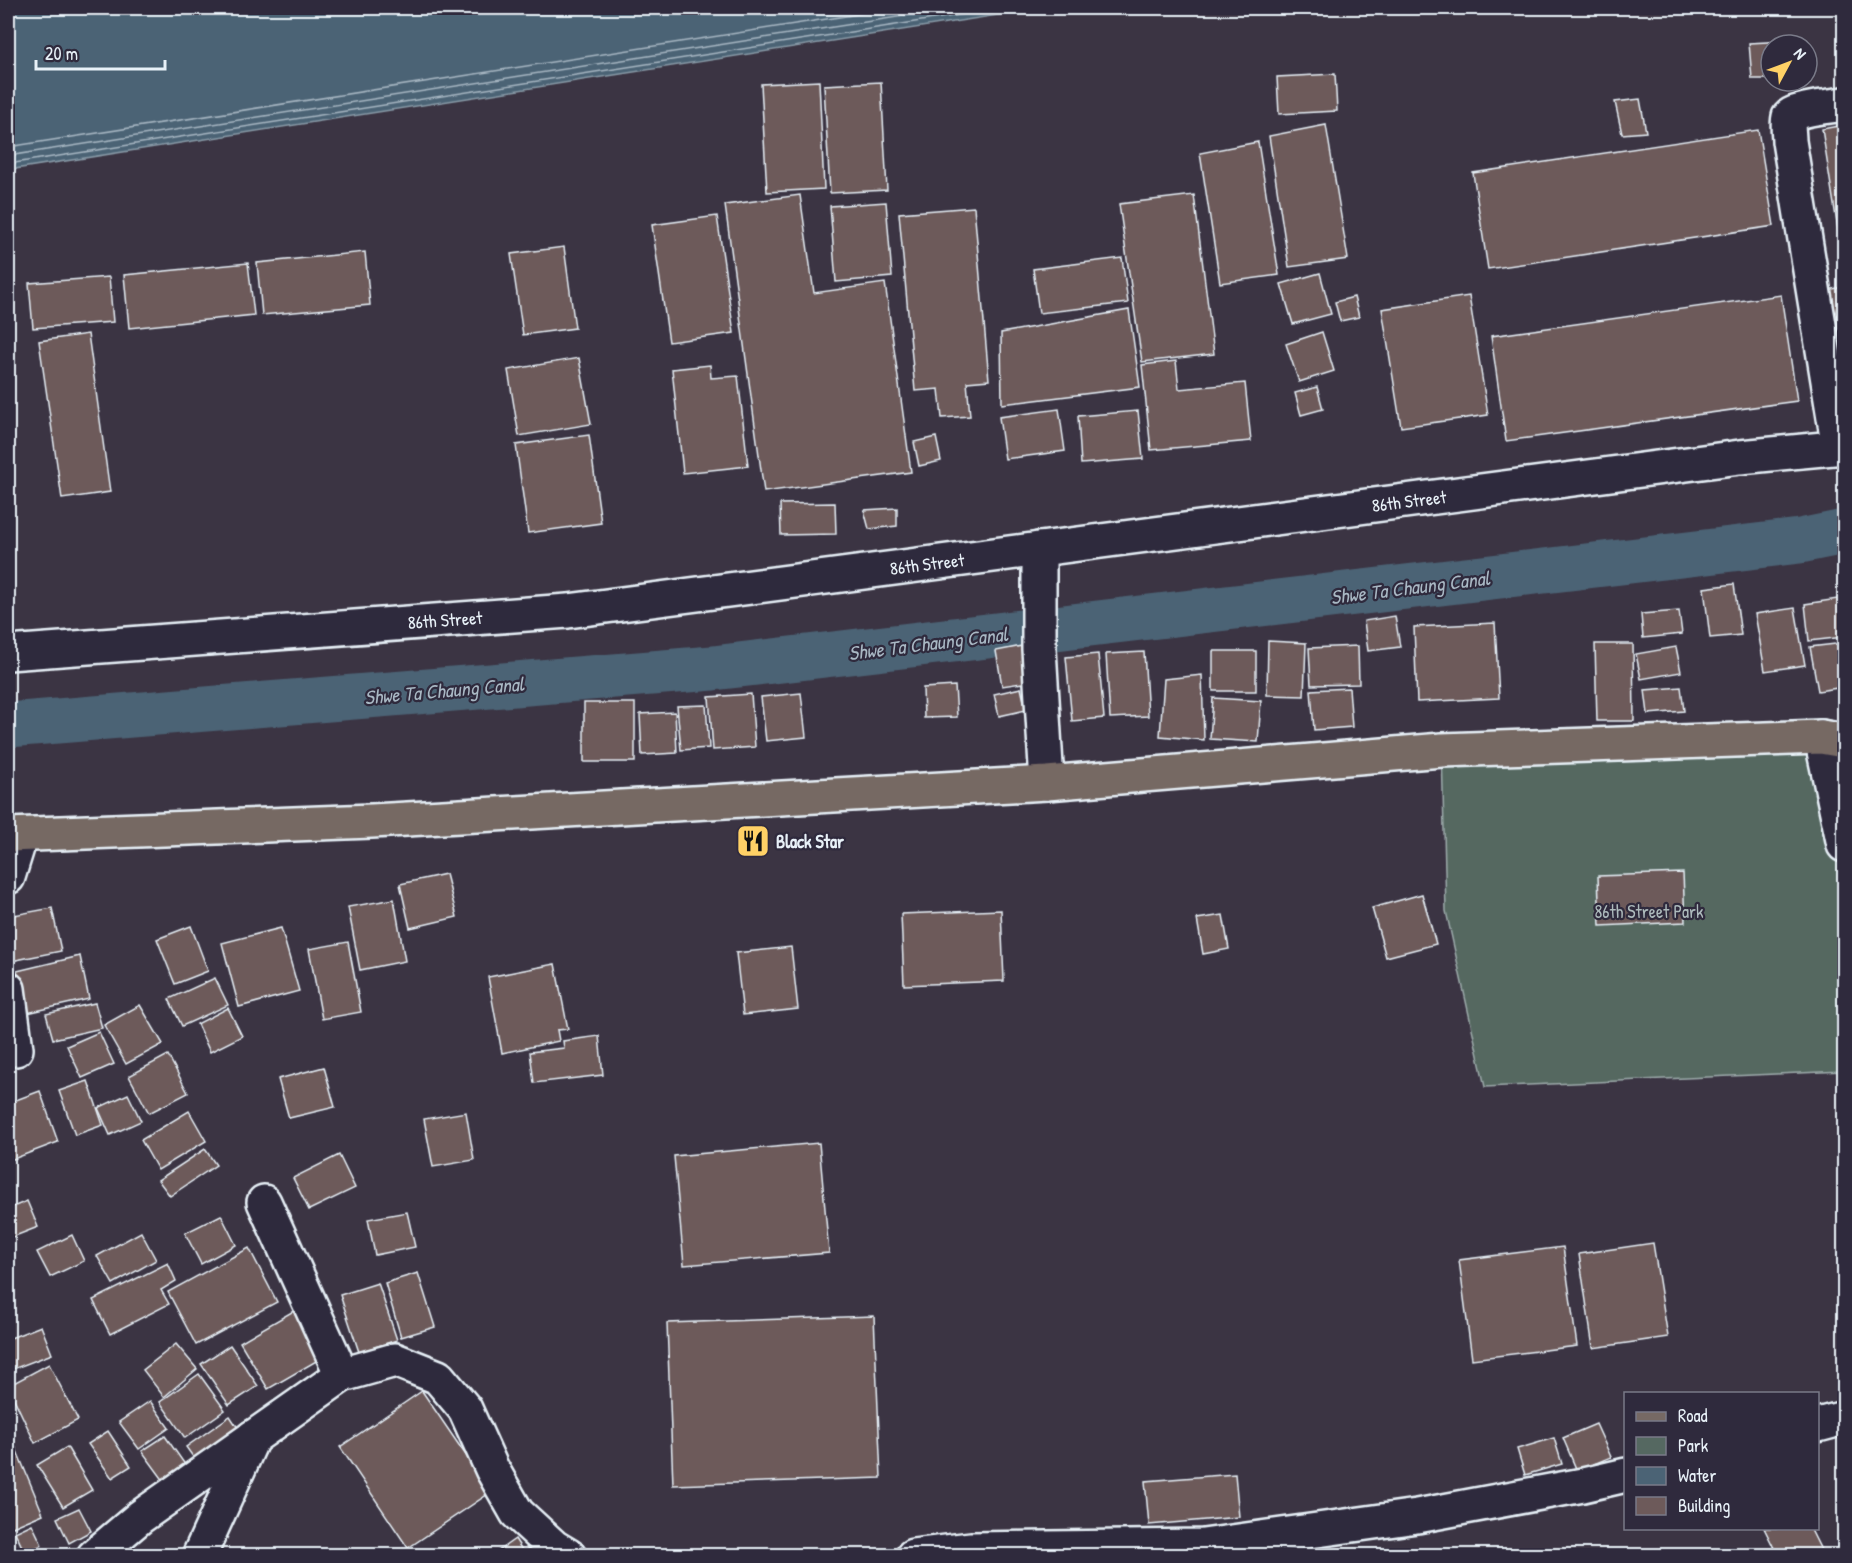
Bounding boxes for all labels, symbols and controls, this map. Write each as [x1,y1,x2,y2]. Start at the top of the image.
scale bar [36,33,165,71]
north arrow [1759,33,1819,93]
text: 20 m [45,41,78,66]
text: N [1789,43,1812,64]
street label: 86th Street [1370,484,1448,518]
street label: 86th Street [888,547,966,581]
water label: Shwe Ta Chaung Canal [1329,564,1493,611]
street label: 86th Street [407,605,484,635]
water label: Shwe Ta Chaung Canal [847,620,1011,667]
water label: Shwe Ta Chaung Canal [363,669,527,711]
restaurant icon: Black Star [735,823,771,859]
place label: Black Star [776,829,844,854]
park label: 86th Street Park [1594,899,1704,924]
legend [1624,1392,1819,1530]
text: Road [1678,1403,1708,1428]
text: Park [1678,1433,1709,1458]
text: Water [1678,1463,1716,1488]
text: Building [1678,1493,1730,1518]

